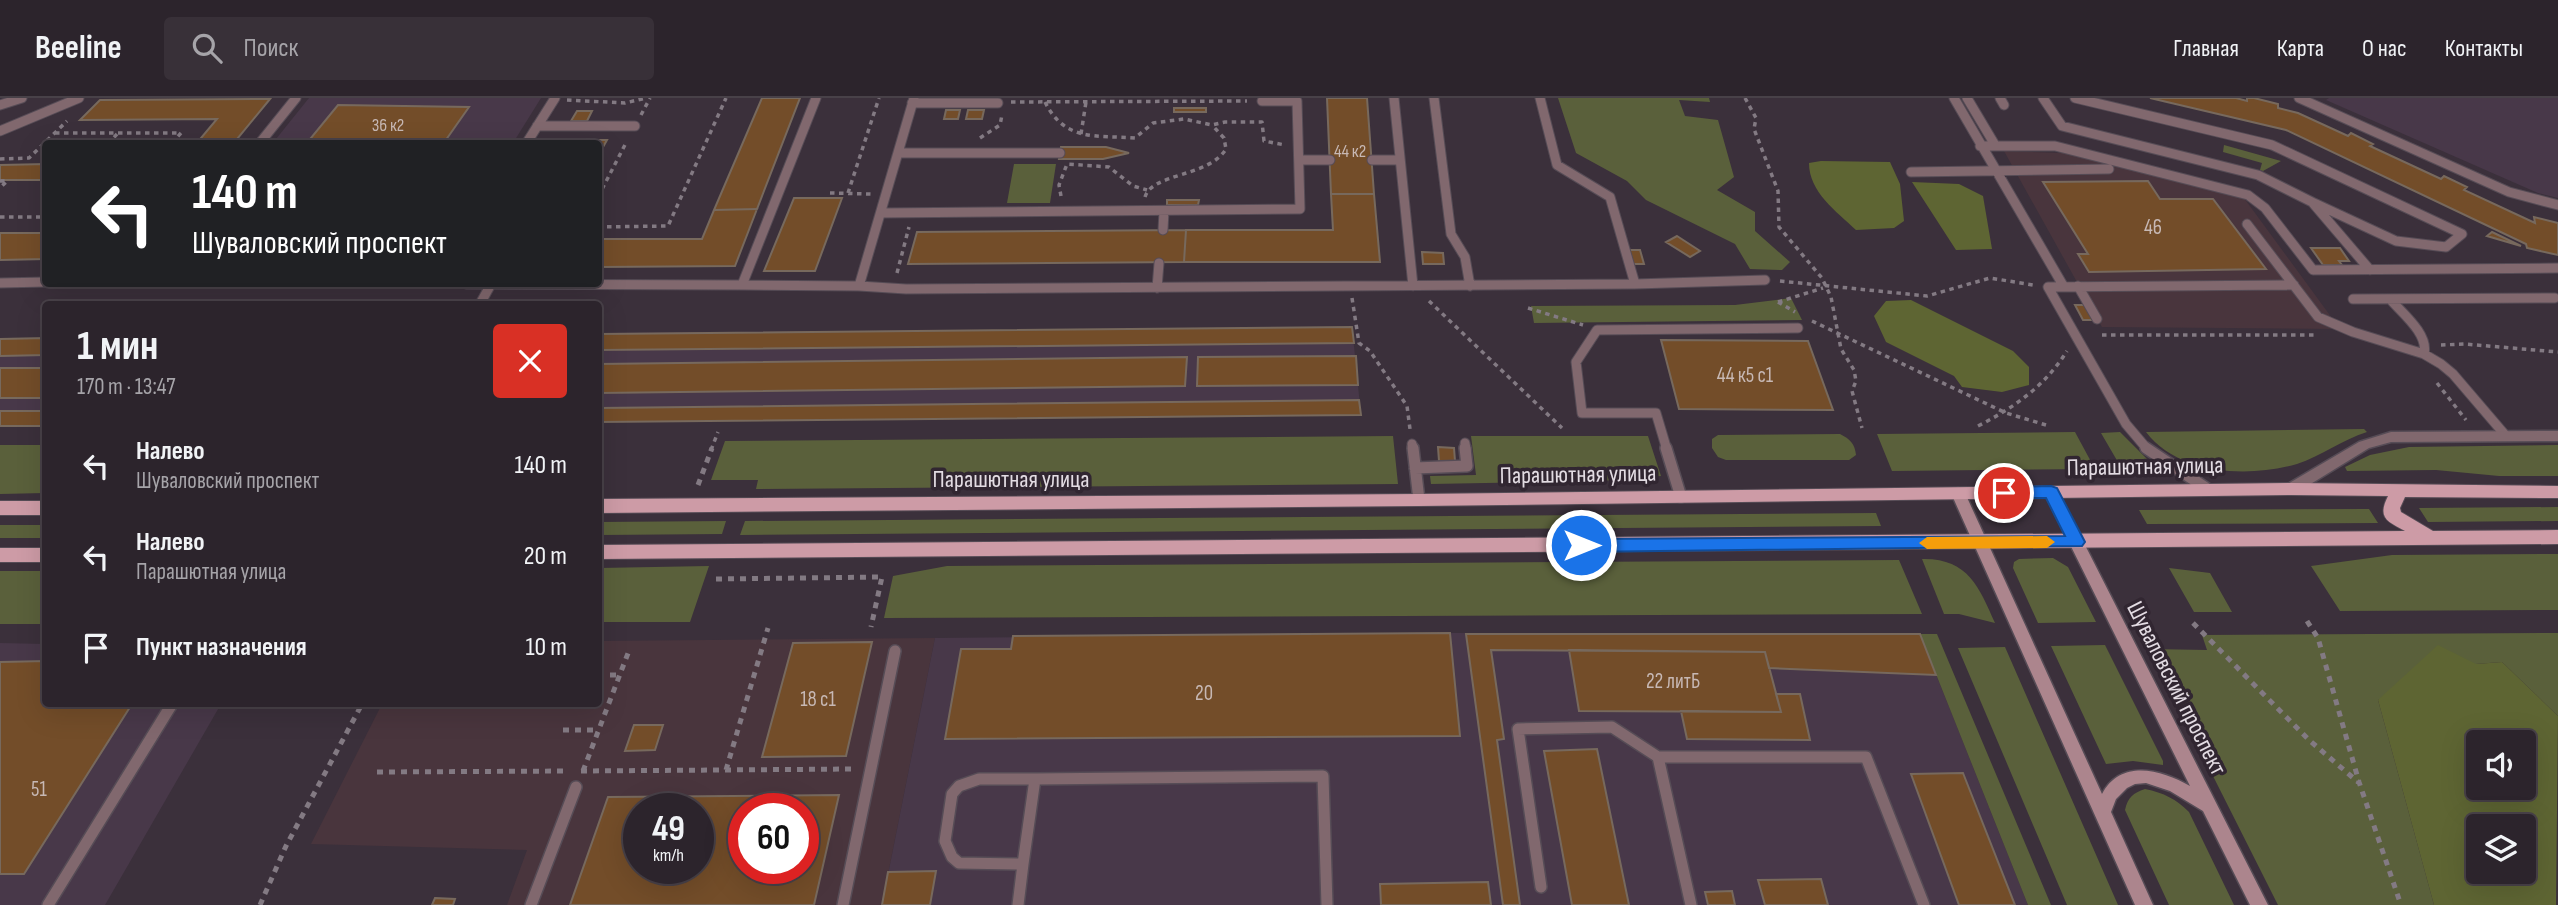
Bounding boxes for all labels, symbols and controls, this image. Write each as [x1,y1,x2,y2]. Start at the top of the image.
search box [164,17,654,80]
text: Beeline [35,28,122,68]
icon: search [188,29,226,67]
text: Поиск [244,33,298,64]
text: Главная [2173,34,2239,63]
text: Карта [2277,34,2324,63]
text: О нас [2362,34,2407,63]
text: Контакты [2445,34,2523,63]
house number: 36 к2 [372,115,404,136]
house number: 44 к2 [1334,141,1366,162]
text: 140 m [192,164,298,223]
icon: left [77,168,168,259]
house number: 46 [2144,215,2162,240]
text: Шуваловский проспект [192,224,447,263]
text: 1 мин [77,321,158,372]
button: close [493,324,567,398]
house number: 44 к5 с1 [1717,363,1774,388]
text: 170 m · 13:47 [77,373,175,401]
text: Налево [136,436,205,467]
icon: left [77,447,115,485]
text: 140 m [515,450,567,481]
street label: Парашютная улица [2066,451,2224,482]
street label: Парашютная улица [1499,459,1657,490]
pin [1974,463,2034,523]
street label: Парашютная улица [933,465,1089,494]
text: Шуваловский проспект [136,467,319,495]
icon: arrive [1985,474,2023,512]
position arrow [1544,508,1618,582]
text: Налево [136,527,205,558]
icon: left [77,538,115,576]
text: 20 m [524,541,567,572]
text: Парашютная улица [136,558,286,586]
street label: Шуваловский проспект [2120,596,2233,780]
icon: arrive [77,629,115,667]
text: Пункт назначения [136,632,307,663]
text: 10 m [525,632,567,663]
house number: 22 литБ [1646,669,1700,694]
house number: 20 [1195,681,1213,706]
house number: 18 с1 [800,687,836,712]
map controls [2466,730,2536,884]
button: sound [2466,730,2536,800]
house number: 51 [31,777,48,802]
speed limit sign: 60 [728,793,819,884]
text: 49 [652,808,685,851]
button: layers [2466,814,2536,884]
text: km/h [653,845,684,866]

